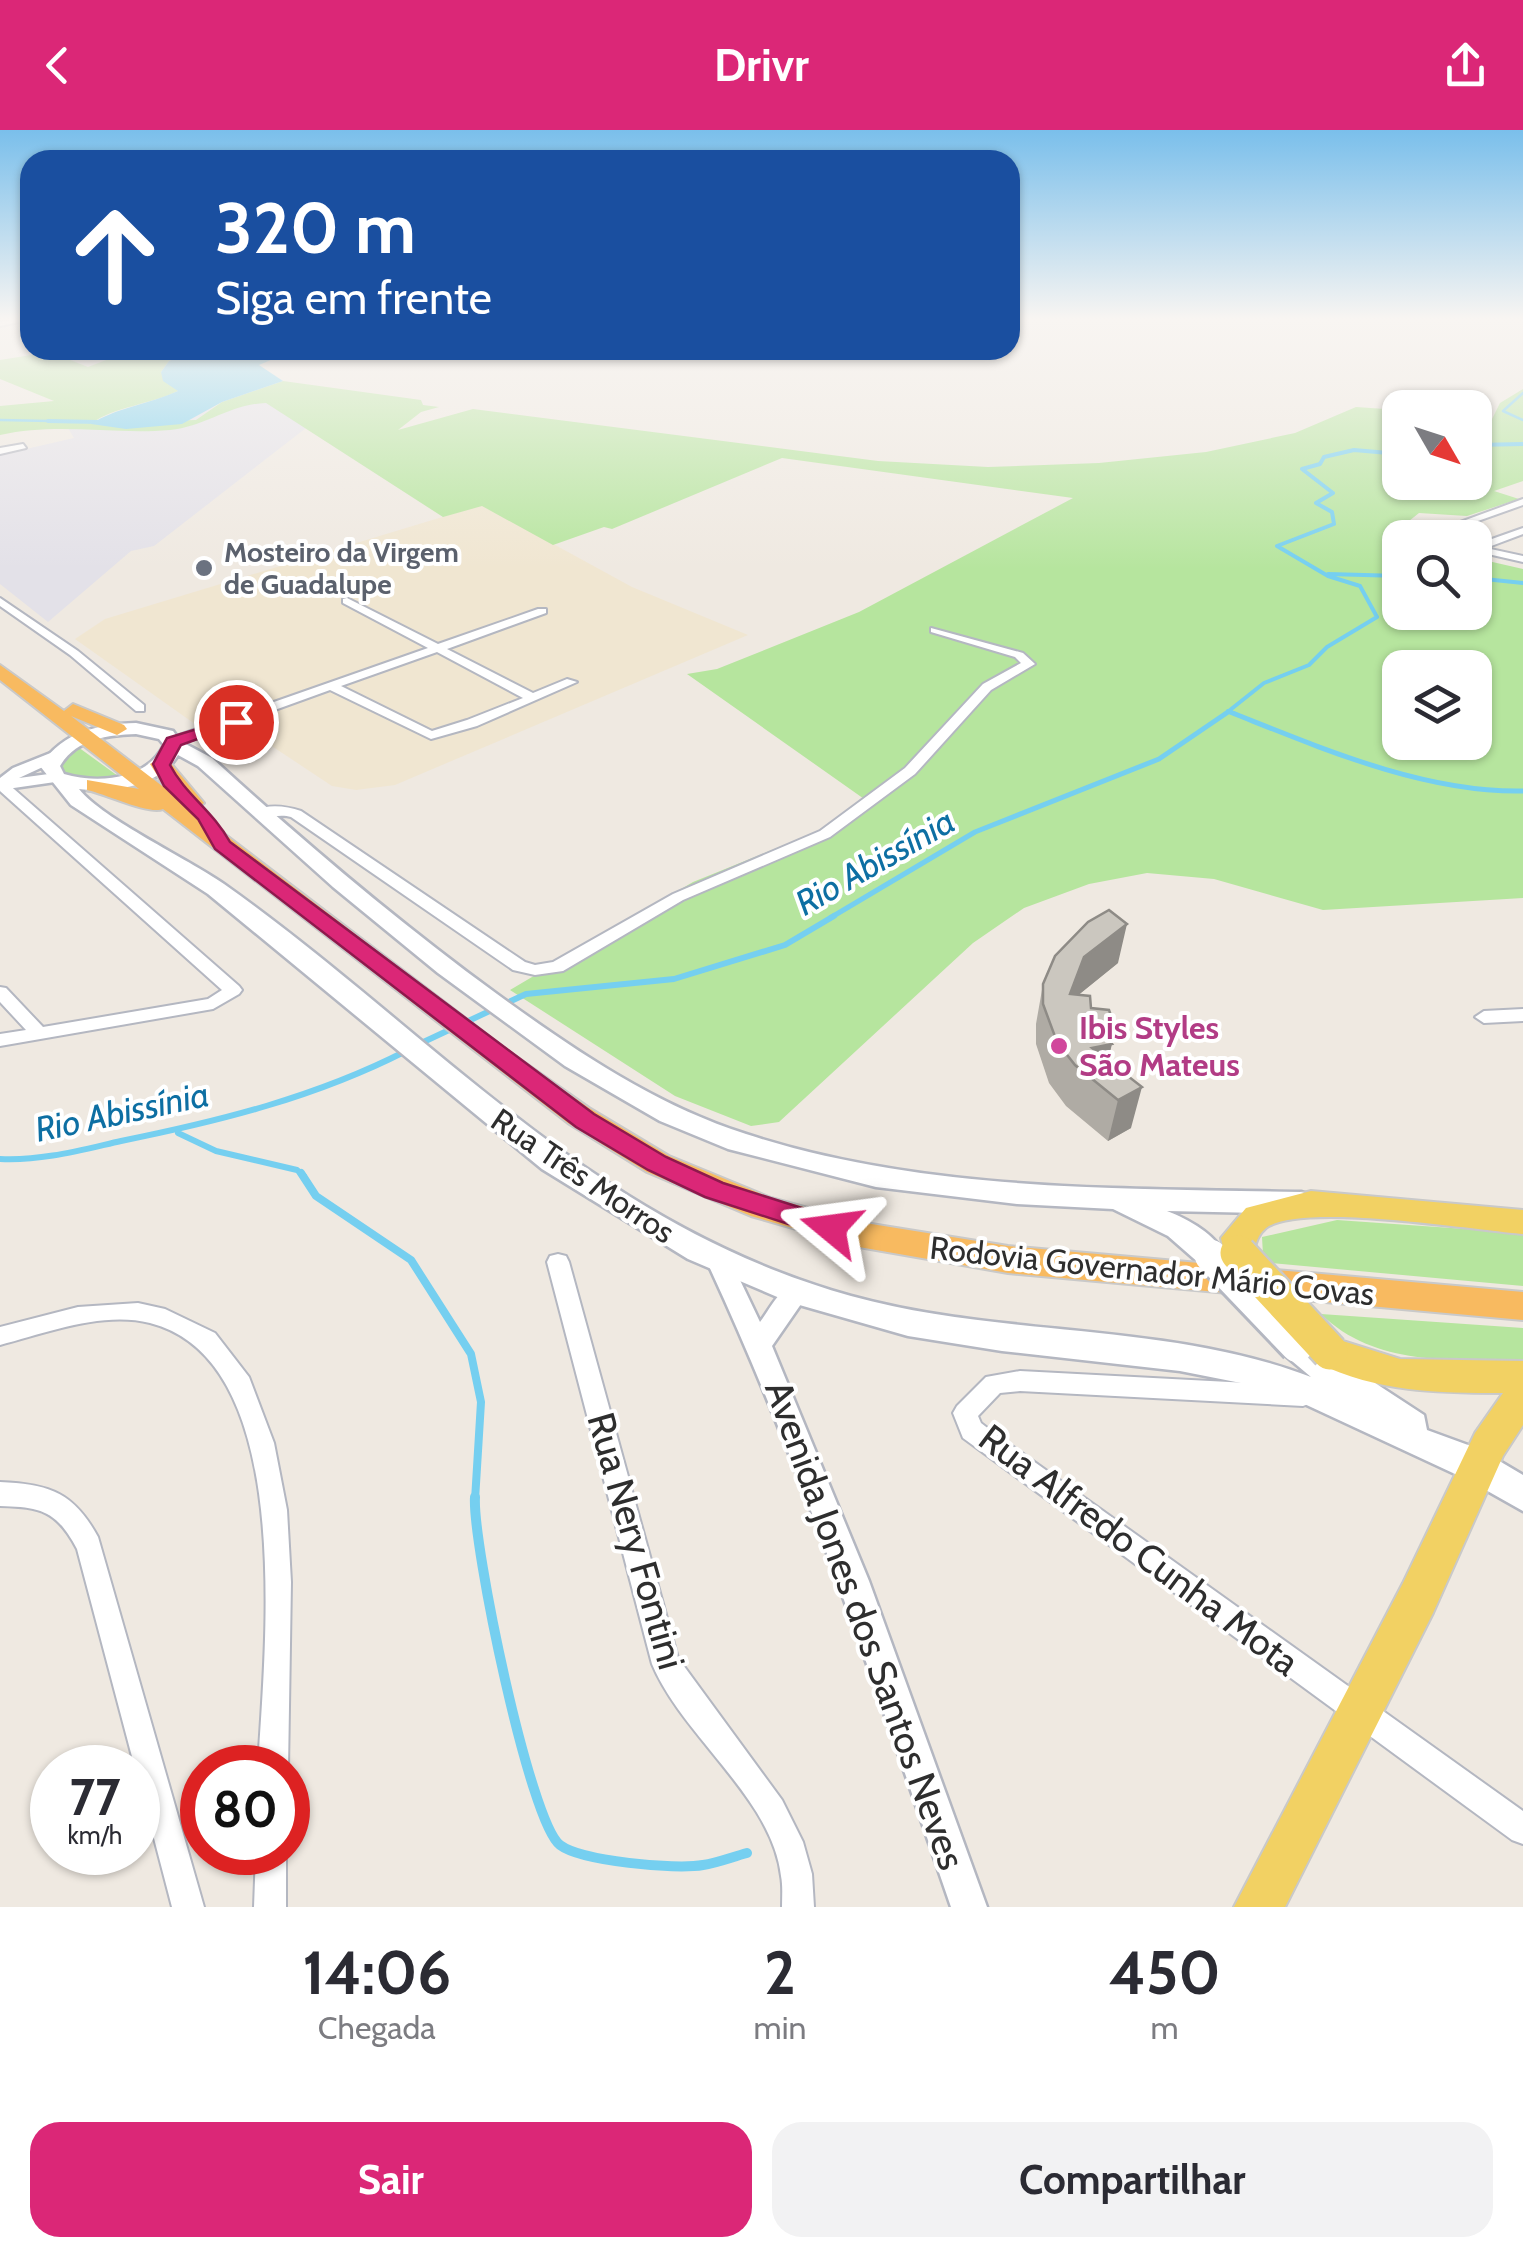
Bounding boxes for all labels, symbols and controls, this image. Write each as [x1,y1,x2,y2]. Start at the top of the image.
icon: back [30,38,85,93]
text: Drivr [714,38,809,92]
icon: share [1438,38,1493,93]
text: 320 m [215,185,416,271]
icon: ahead [50,190,180,320]
text: Siga em frente [215,271,492,325]
north arrow [1382,390,1492,500]
map controls [1382,390,1492,760]
button: search [1382,520,1492,630]
place label: Mosteiro da Virgem de Guadalupe [224,535,459,601]
marker: Mosteiro da Virgem de Guadalupe [193,557,215,579]
button: layers [1382,650,1492,760]
pin [194,680,279,765]
icon: arrive [209,695,264,750]
water label: Rio Abissínia [787,799,962,924]
place label: Ibis Styles São Mateus [1079,1008,1240,1084]
marker: Ibis Styles São Mateus [1048,1035,1070,1057]
water label: Rio Abissínia [31,1072,213,1151]
street label: Rua Três Morros [484,1100,682,1251]
position arrow [779,1176,883,1280]
street label: Rodovia Governador Mário Covas [928,1228,1376,1313]
street label: Avenida Jones dos Santos Neves [755,1374,976,1876]
street label: Rua Nery Fontini [577,1407,696,1675]
street label: Rua Alfredo Cunha Mota [970,1414,1309,1685]
speed limit sign: 80 [180,1745,310,1875]
text: 77 [69,1767,121,1828]
text: km/h [68,1820,122,1850]
text: 14:06 [302,1936,451,2009]
text: 2 [764,1936,796,2009]
text: 450 [1109,1936,1221,2009]
text: Chegada [318,2008,436,2047]
text: min [754,2008,806,2047]
text: m [1151,2008,1179,2047]
button: Sair [30,2122,752,2237]
button: Compartilhar [772,2122,1493,2237]

